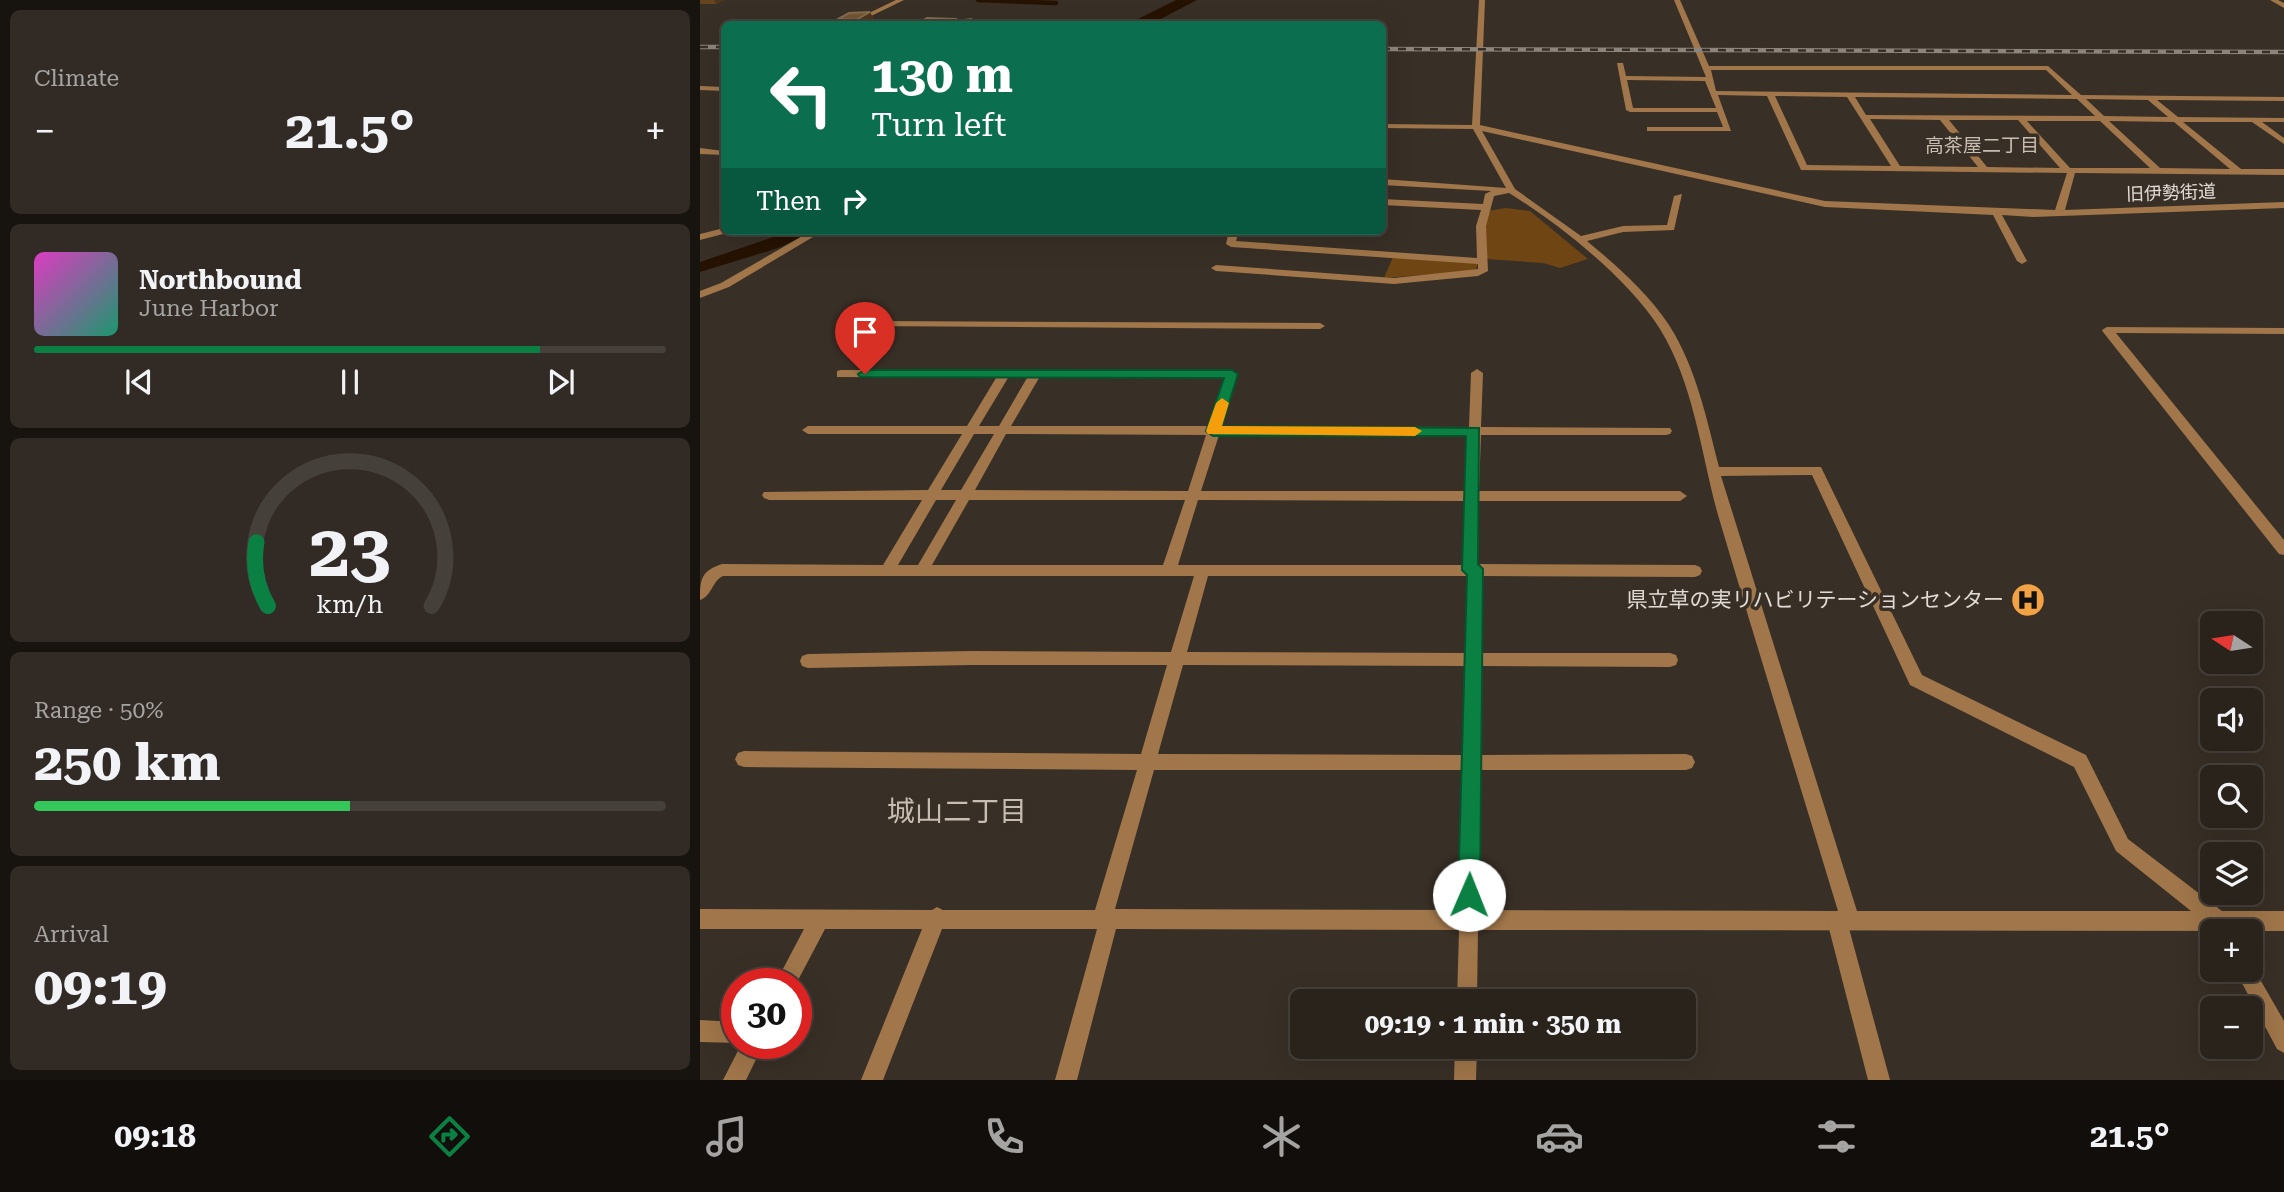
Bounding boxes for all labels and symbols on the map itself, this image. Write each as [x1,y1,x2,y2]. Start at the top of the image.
district label: 高茶屋二丁目 [1925,134,2039,157]
street label: 旧伊勢街道 [2126,180,2216,205]
pin [835,302,895,374]
hospital icon: 県立草の実リハビリテーションセンター [2009,581,2047,619]
place label: 県立草の実リハビリテーションセンター [1626,588,2004,612]
north arrow [2200,611,2263,674]
district label: 城山二丁目 [887,795,1027,828]
position arrow [1432,858,1506,932]
speed limit sign: 30 [721,968,812,1059]

